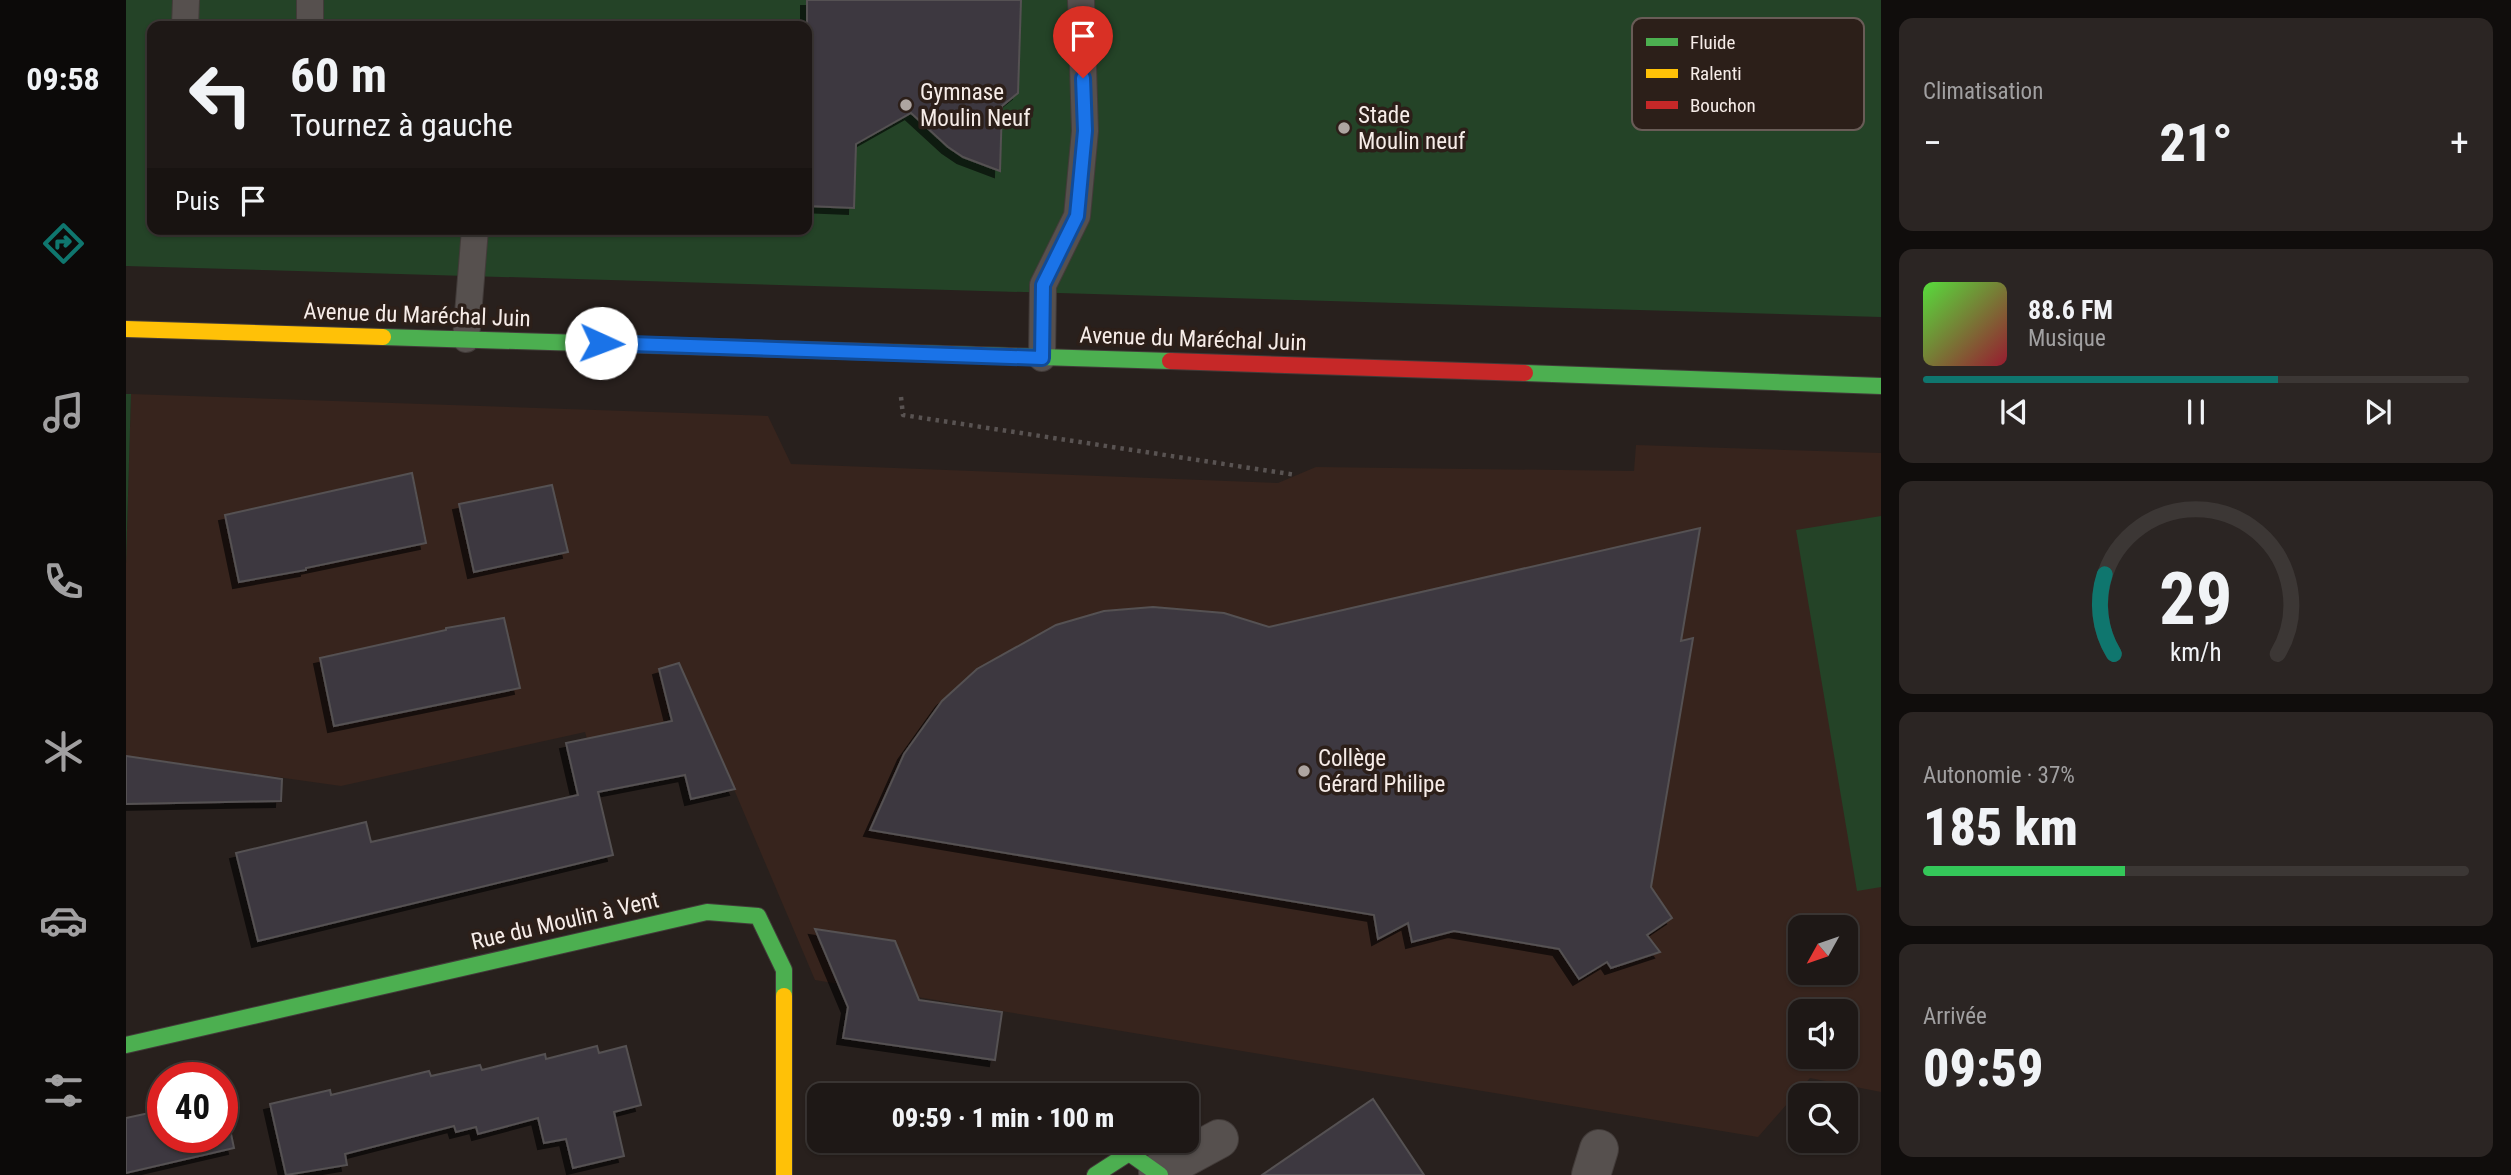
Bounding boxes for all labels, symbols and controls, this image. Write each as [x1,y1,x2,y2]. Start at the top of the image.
pin [1053,6,1113,78]
icon: arrive [1064,17,1102,55]
legend [1632,18,1864,130]
text: Fluide [1690,31,1735,54]
text: 60 m [290,47,387,104]
icon: left [175,49,266,140]
text: 09:58 [26,60,100,98]
text: Ralenti [1690,62,1742,85]
text: Climatisation [1923,78,2043,105]
place label: Gymnase Moulin Neuf [920,79,1031,132]
text: Bouchon [1690,94,1756,117]
marker: Gymnase Moulin Neuf [898,97,914,113]
place label: Stade Moulin neuf [1358,102,1466,155]
text: Tournez à gauche [290,106,513,144]
text: 21° [2159,113,2233,174]
marker: Stade Moulin neuf [1336,120,1352,136]
text: − [1923,121,1942,165]
text: + [2450,121,2469,165]
icon: arrive [234,182,272,220]
text: Puis [175,186,220,216]
icon: directions [39,219,88,268]
text: 88.6 FM [2028,295,2113,325]
street label: Avenue du Maréchal Juin [303,298,531,332]
position arrow [564,306,638,380]
street label: Avenue du Maréchal Juin [1079,322,1307,356]
text: Musique [2028,325,2106,352]
icon: music [39,388,88,437]
icon: previous [1995,393,2033,431]
icon: pause [2177,393,2215,431]
icon: next [2359,393,2397,431]
text: 29 [2159,556,2233,642]
icon: phone [39,557,88,606]
text: km/h [2170,637,2222,666]
icon: climate [39,727,88,776]
place label: Collège Gérard Philipe [1318,745,1445,798]
text: Autonomie · 37% [1923,762,2075,789]
marker: Collège Gérard Philipe [1296,763,1312,779]
text: 185 km [1923,797,2078,858]
street label: Rue du Moulin à Vent [469,886,661,956]
icon: car [39,896,88,945]
north arrow [1788,915,1858,985]
map controls [1788,915,1858,1153]
button: sound [1788,999,1858,1069]
text: Arrivée [1923,1003,1987,1030]
text: 09:59 [1923,1038,2043,1099]
speed limit sign: 40 [147,1062,238,1153]
icon: filters [39,1066,88,1115]
button: search [1788,1083,1858,1153]
text: 09:59 · 1 min · 100 m [892,1103,1114,1133]

